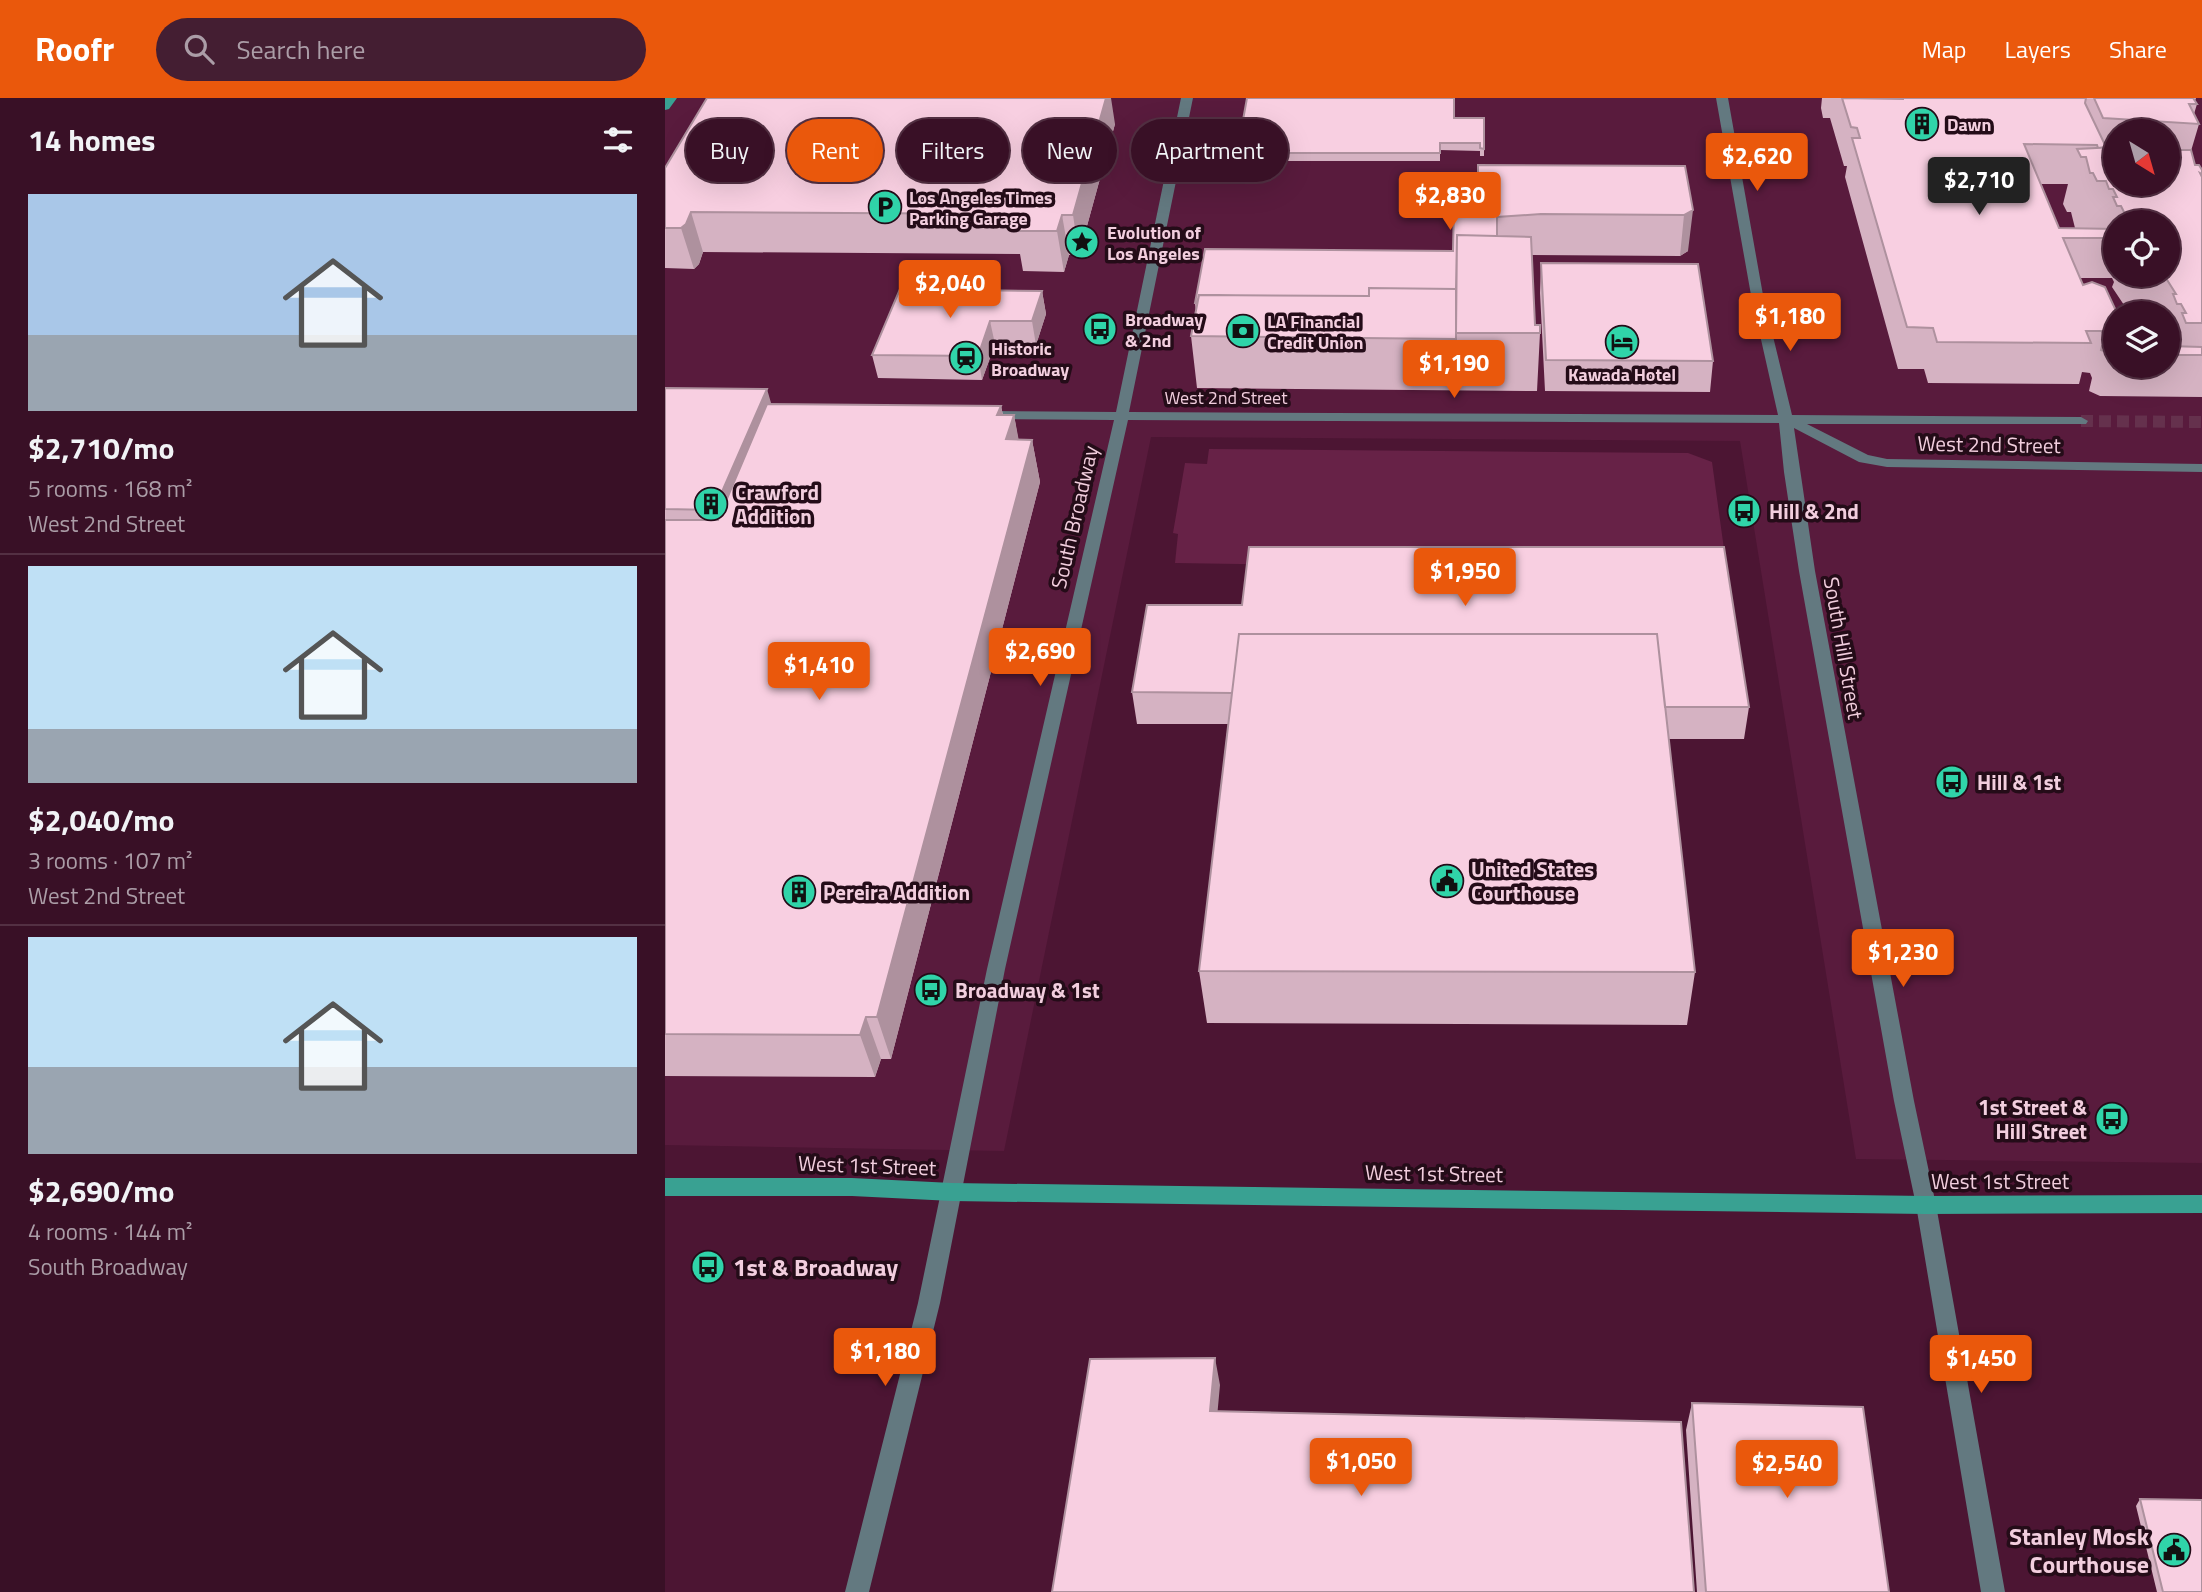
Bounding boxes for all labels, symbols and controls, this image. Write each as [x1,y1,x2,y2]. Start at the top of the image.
search box [156,18,646,81]
text: Roofr [35,24,114,74]
icon: search [180,30,218,68]
text: Search here [236,30,365,69]
text: Map [1922,31,1967,67]
text: Layers [2005,31,2071,67]
text: Share [2109,31,2167,67]
building icon: Dawn [1903,105,1941,143]
place label: Dawn [1947,111,1991,138]
text: 14 homes [28,117,155,163]
chip: Buy [686,119,773,182]
chip: Rent [787,119,883,182]
chip: Filters [897,119,1009,182]
chip: New [1023,119,1117,182]
chip: Apartment [1131,119,1288,182]
north arrow [2103,119,2181,196]
map controls [2103,119,2180,378]
icon: filters [599,121,637,159]
pin: $2,620 [1700,134,1814,193]
text: $2,620 [1722,138,1792,173]
pin: $2,710 [1922,158,2036,217]
text: $2,710 [1944,162,2014,197]
pin: $2,830 [1393,172,1507,232]
text: $2,830 [1415,177,1485,212]
place label: Los Angeles Times Parking Garage [909,184,1053,232]
parking icon: Los Angeles Times Parking Garage [866,188,904,226]
button: locate [2103,210,2180,287]
place label: Evolution of Los Angeles [1107,219,1201,267]
place icon: Evolution of Los Angeles [1063,223,1101,261]
icon: home [270,240,396,366]
pin: $2,040 [893,260,1007,320]
text: $2,040 [915,265,985,300]
pin: $1,180 [1733,294,1847,353]
text: $1,180 [1755,298,1825,333]
button: layers [2103,301,2180,378]
place label: Broadway & 2nd [1125,306,1203,354]
place label: LA Financial Credit Union [1267,308,1364,356]
bus stop icon: Broadway & 2nd [1081,310,1119,348]
bank icon: LA Financial Credit Union [1224,312,1262,350]
hotel icon: Kawada Hotel [1603,323,1641,361]
place label: Historic Broadway [991,335,1069,383]
station icon: Historic Broadway [947,339,985,377]
pin: $1,190 [1397,341,1511,400]
text: $1,190 [1419,345,1489,380]
place label: Kawada Hotel [1568,361,1676,388]
street label: West 2nd Street [1165,384,1288,411]
text: $2,710/mo [28,425,174,471]
street label: West 2nd Street [1917,427,2062,461]
street label: South Broadway [1042,442,1106,592]
text: 5 rooms · 168 m² [28,471,192,506]
place label: Crawford Addition [735,476,819,532]
building icon: Crawford Addition [692,485,730,523]
bus stop icon: Hill & 2nd [1725,492,1763,530]
place label: Hill & 2nd [1769,495,1859,527]
text: West 2nd Street [28,506,185,541]
pin: $1,950 [1408,548,1522,608]
text: $1,950 [1430,553,1500,588]
street label: South Hill Street [1816,574,1872,722]
icon: home [270,612,396,738]
pin: $2,690 [983,628,1097,688]
text: $2,690 [1005,633,1075,668]
pin: $1,410 [762,642,876,702]
text: $1,410 [784,647,854,682]
bus stop icon: Hill & 1st [1933,763,1971,801]
place label: Hill & 1st [1977,766,2062,798]
text: $2,040/mo [28,797,174,843]
text: 3 rooms · 107 m² [28,843,192,878]
place label: United States Courthouse [1471,853,1594,909]
public building icon: United States Courthouse [1428,862,1466,900]
building icon: Pereira Addition [780,873,818,911]
place label: Pereira Addition [823,876,970,908]
text: West 2nd Street [28,878,185,913]
pin: $1,230 [1846,930,1960,989]
text: $1,230 [1868,934,1938,969]
bus stop icon: Broadway & 1st [912,971,950,1009]
place label: Broadway & 1st [955,974,1100,1006]
icon: home [270,983,396,1109]
place label: 1st Street & Hill Street [1978,1091,2087,1147]
bus stop icon: 1st Street & Hill Street [2093,1100,2131,1138]
street label: West 1st Street [797,1147,937,1183]
street label: West 1st Street [1365,1156,1504,1190]
street label: West 1st Street [1931,1165,2070,1197]
text: $2,690/mo [28,1168,174,1214]
text: 4 rooms · 144 m² [28,1214,192,1249]
bus stop icon: 1st & Broadway [689,1248,727,1286]
text: South Broadway [28,1249,188,1284]
place label: 1st & Broadway [733,1249,898,1285]
pin: $1,180 [828,1328,942,1388]
text: $1,180 [850,1333,920,1368]
pin: $1,450 [1924,1336,2038,1395]
text: $1,450 [1946,1340,2016,1375]
pin: $1,050 [1304,1438,1418,1498]
pin: $2,540 [1730,1440,1844,1500]
text: $1,050 [1326,1443,1396,1478]
text: $2,540 [1752,1445,1822,1480]
place label: Stanley Mosk Courthouse [2009,1518,2150,1582]
public building icon: Stanley Mosk Courthouse [2155,1531,2193,1569]

